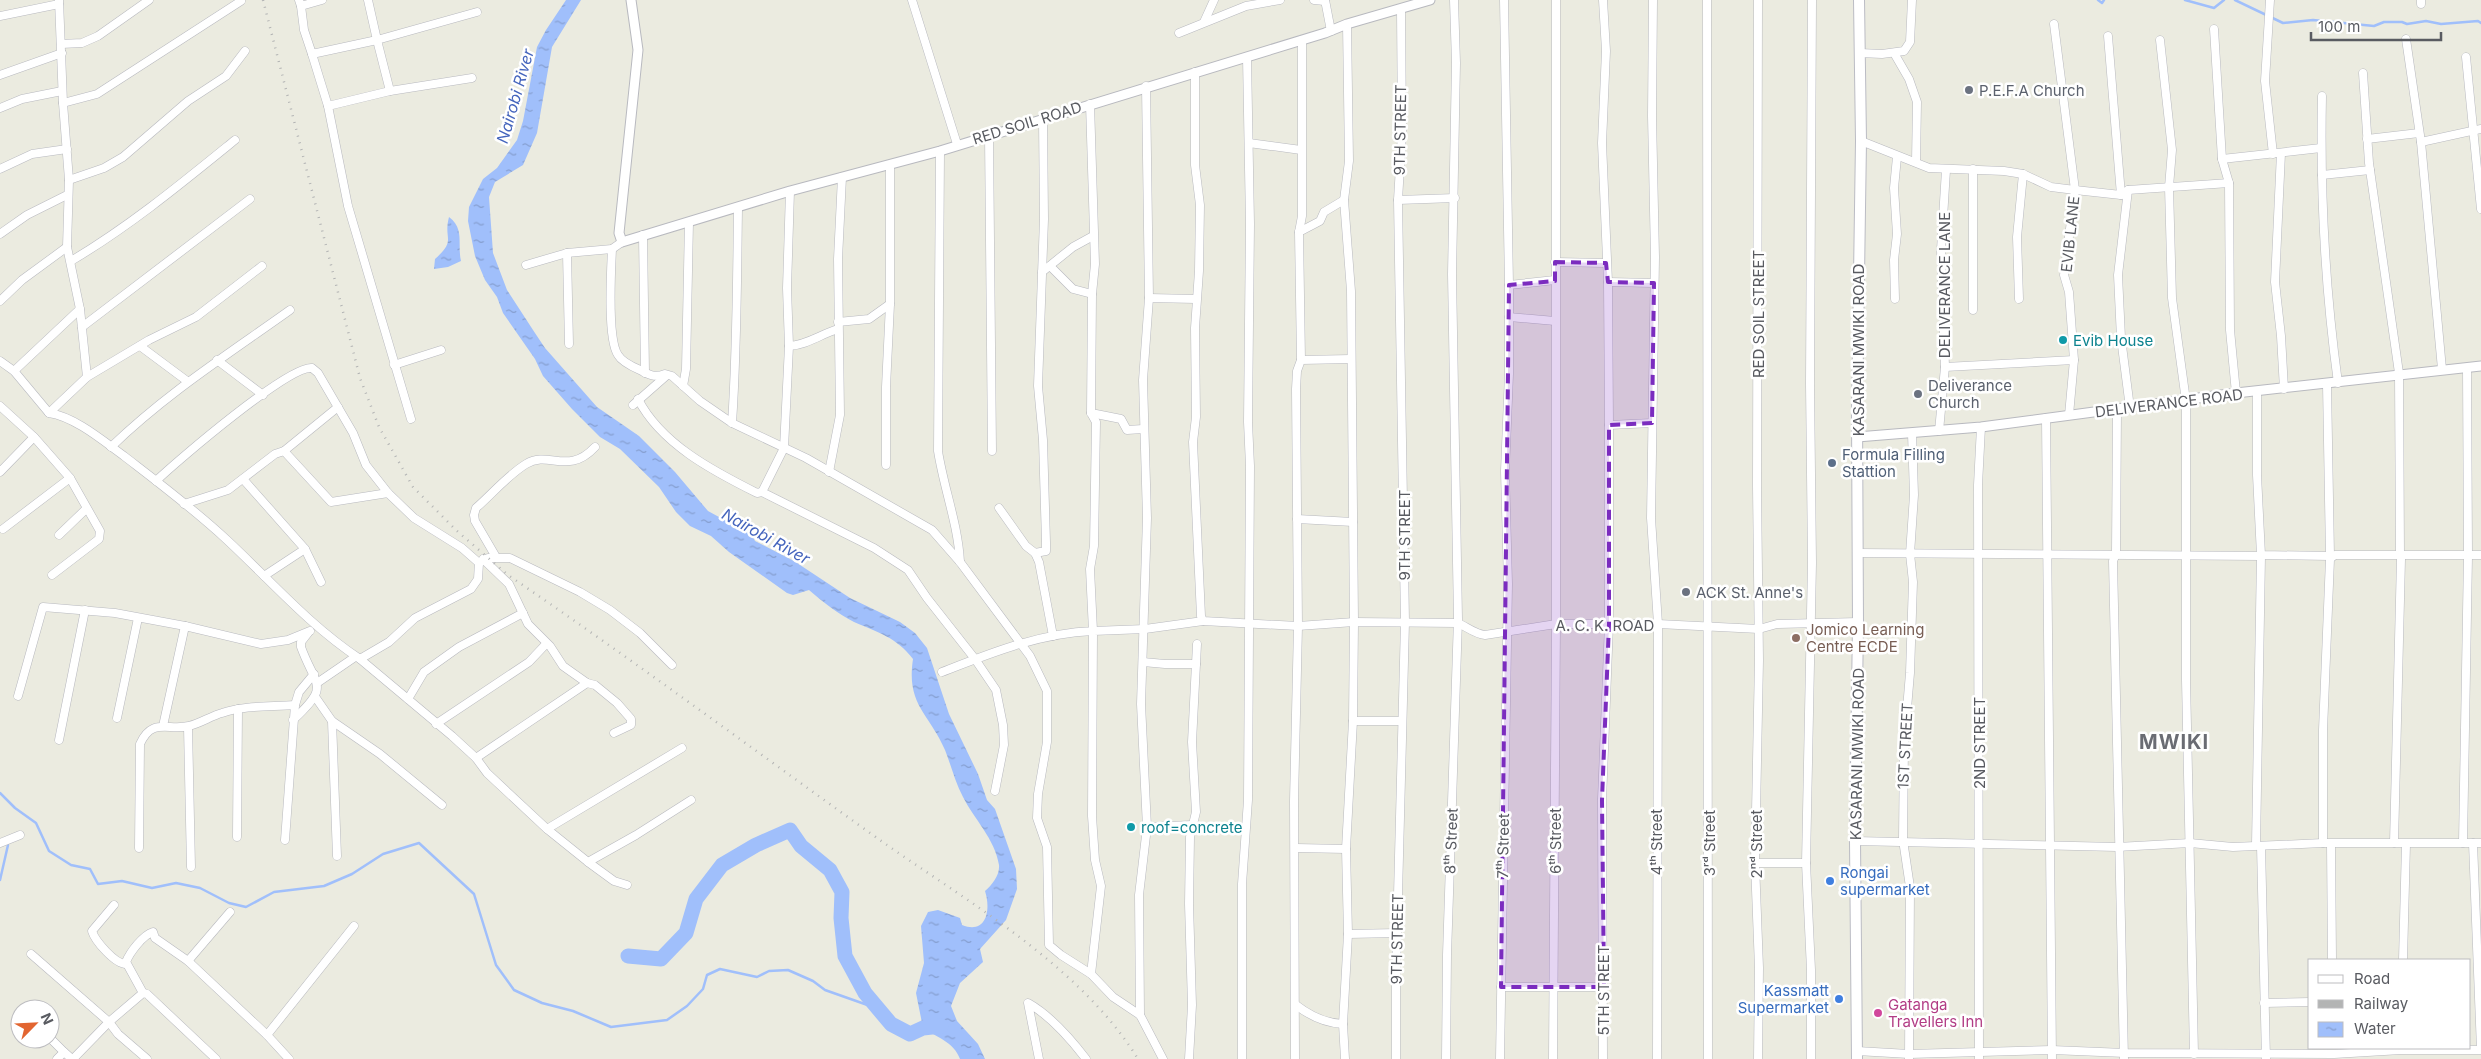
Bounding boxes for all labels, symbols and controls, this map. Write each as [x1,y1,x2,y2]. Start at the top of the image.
scale bar [2311,10,2441,42]
text: 100 m [2318,17,2360,36]
water label: Nairobi River [492,45,538,146]
place label: P.E.F.A Church [1979,81,2085,100]
street label: 9TH STREET [1390,84,1410,176]
marker: P.E.F.A Church [1963,84,1975,96]
street label: RED SOIL ROAD [970,97,1084,149]
street label: EVIB LANE [2057,195,2083,273]
street label: DELIVERANCE LANE [1935,212,1954,358]
street label: RED SOIL STREET [1749,250,1768,378]
street label: KASARANI MWIKI ROAD [1849,264,1868,436]
place label: Evib House [2073,331,2153,350]
marker: Evib House [2057,334,2069,346]
place label: Deliverance Church [1928,376,2012,412]
street label: DELIVERANCE ROAD [2094,384,2244,422]
marker: Deliverance Church [1912,388,1924,400]
place label: Formula Filling Stattion [1842,445,1945,481]
marker: Formula Filling Stattion [1826,457,1838,469]
street label: 9TH STREET [1395,489,1414,581]
water label: Nairobi River [719,504,814,569]
place label: ACK St. Anne's [1696,583,1803,602]
marker: ACK St. Anne's [1680,586,1692,598]
street label: A. C. K. ROAD [1556,616,1654,635]
place label: Jomico Learning Centre ECDE [1806,620,1924,656]
marker: Jomico Learning Centre ECDE [1790,632,1802,644]
street label: KASARANI MWIKI ROAD [1846,668,1868,840]
street label: 2ND STREET [1970,697,1989,789]
street label: 1ST STREET [1893,702,1917,790]
district label: MWIKI [2139,730,2209,754]
street label: 8ᵗʰ Street [1440,808,1462,874]
street label: 6ᵗʰ Street [1546,808,1565,874]
street label: 4ᵗʰ Street [1647,809,1666,875]
street label: 3ʳᵈ Street [1700,810,1719,876]
street label: 2ⁿᵈ Street [1747,810,1766,878]
street label: 7ᵗʰ Street [1493,813,1513,879]
place label: roof=concrete [1141,818,1243,837]
marker: roof=concrete [1125,821,1137,833]
place label: Rongai supermarket [1840,863,1930,899]
marker: Rongai supermarket [1824,875,1836,887]
street label: 9TH STREET [1387,893,1407,985]
street label: 5TH STREET [1594,945,1613,1035]
legend [2308,959,2471,1049]
text: Road [2354,969,2390,988]
place label: Kassmatt Supermarket [1738,981,1829,1017]
marker: Kassmatt Supermarket [1833,993,1845,1005]
text: Railway [2354,994,2409,1013]
place label: Gatanga Travellers Inn [1888,995,1983,1031]
north arrow [10,999,60,1049]
marker: Gatanga Travellers Inn [1872,1007,1884,1019]
text: N [37,1010,57,1027]
text: Water [2354,1019,2396,1038]

